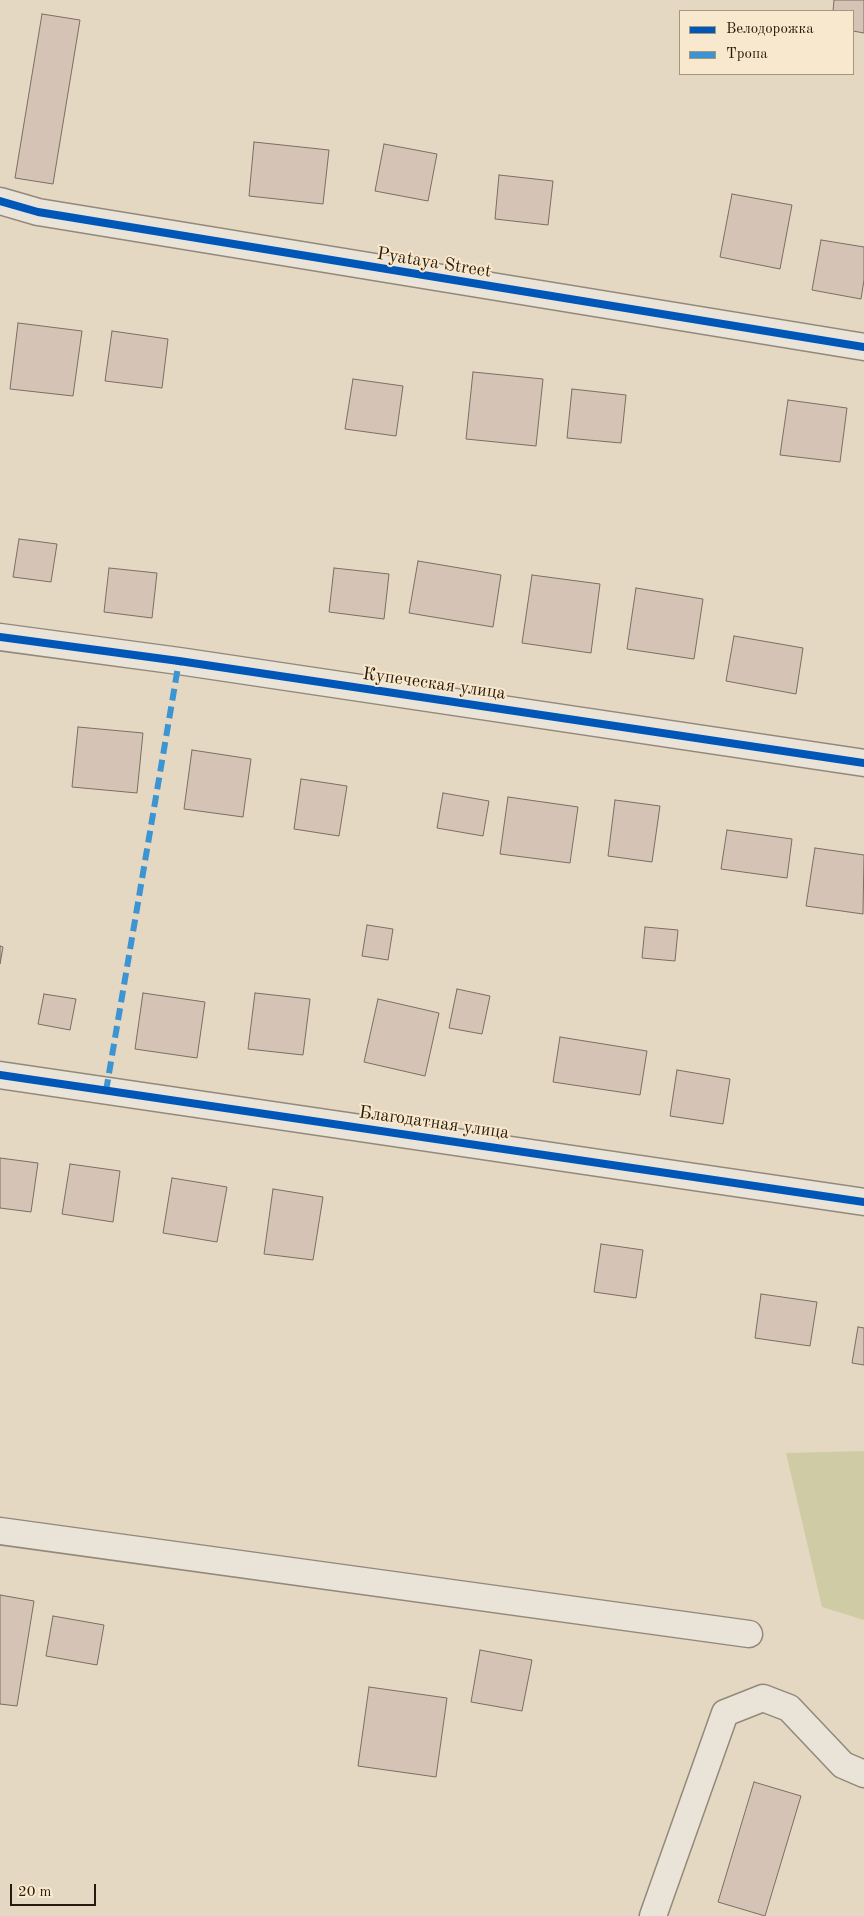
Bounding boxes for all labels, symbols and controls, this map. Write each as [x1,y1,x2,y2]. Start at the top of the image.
legend [679,10,854,75]
text: Велодорожка [726,22,814,37]
text: Тропа [726,47,768,62]
street label: Pyataya Street [375,243,493,283]
street label: Купеческая улица [361,663,507,705]
street label: Благодатная улица [358,1102,510,1144]
scale bar [12,1874,99,1906]
text: 20 m [18,1885,52,1900]

